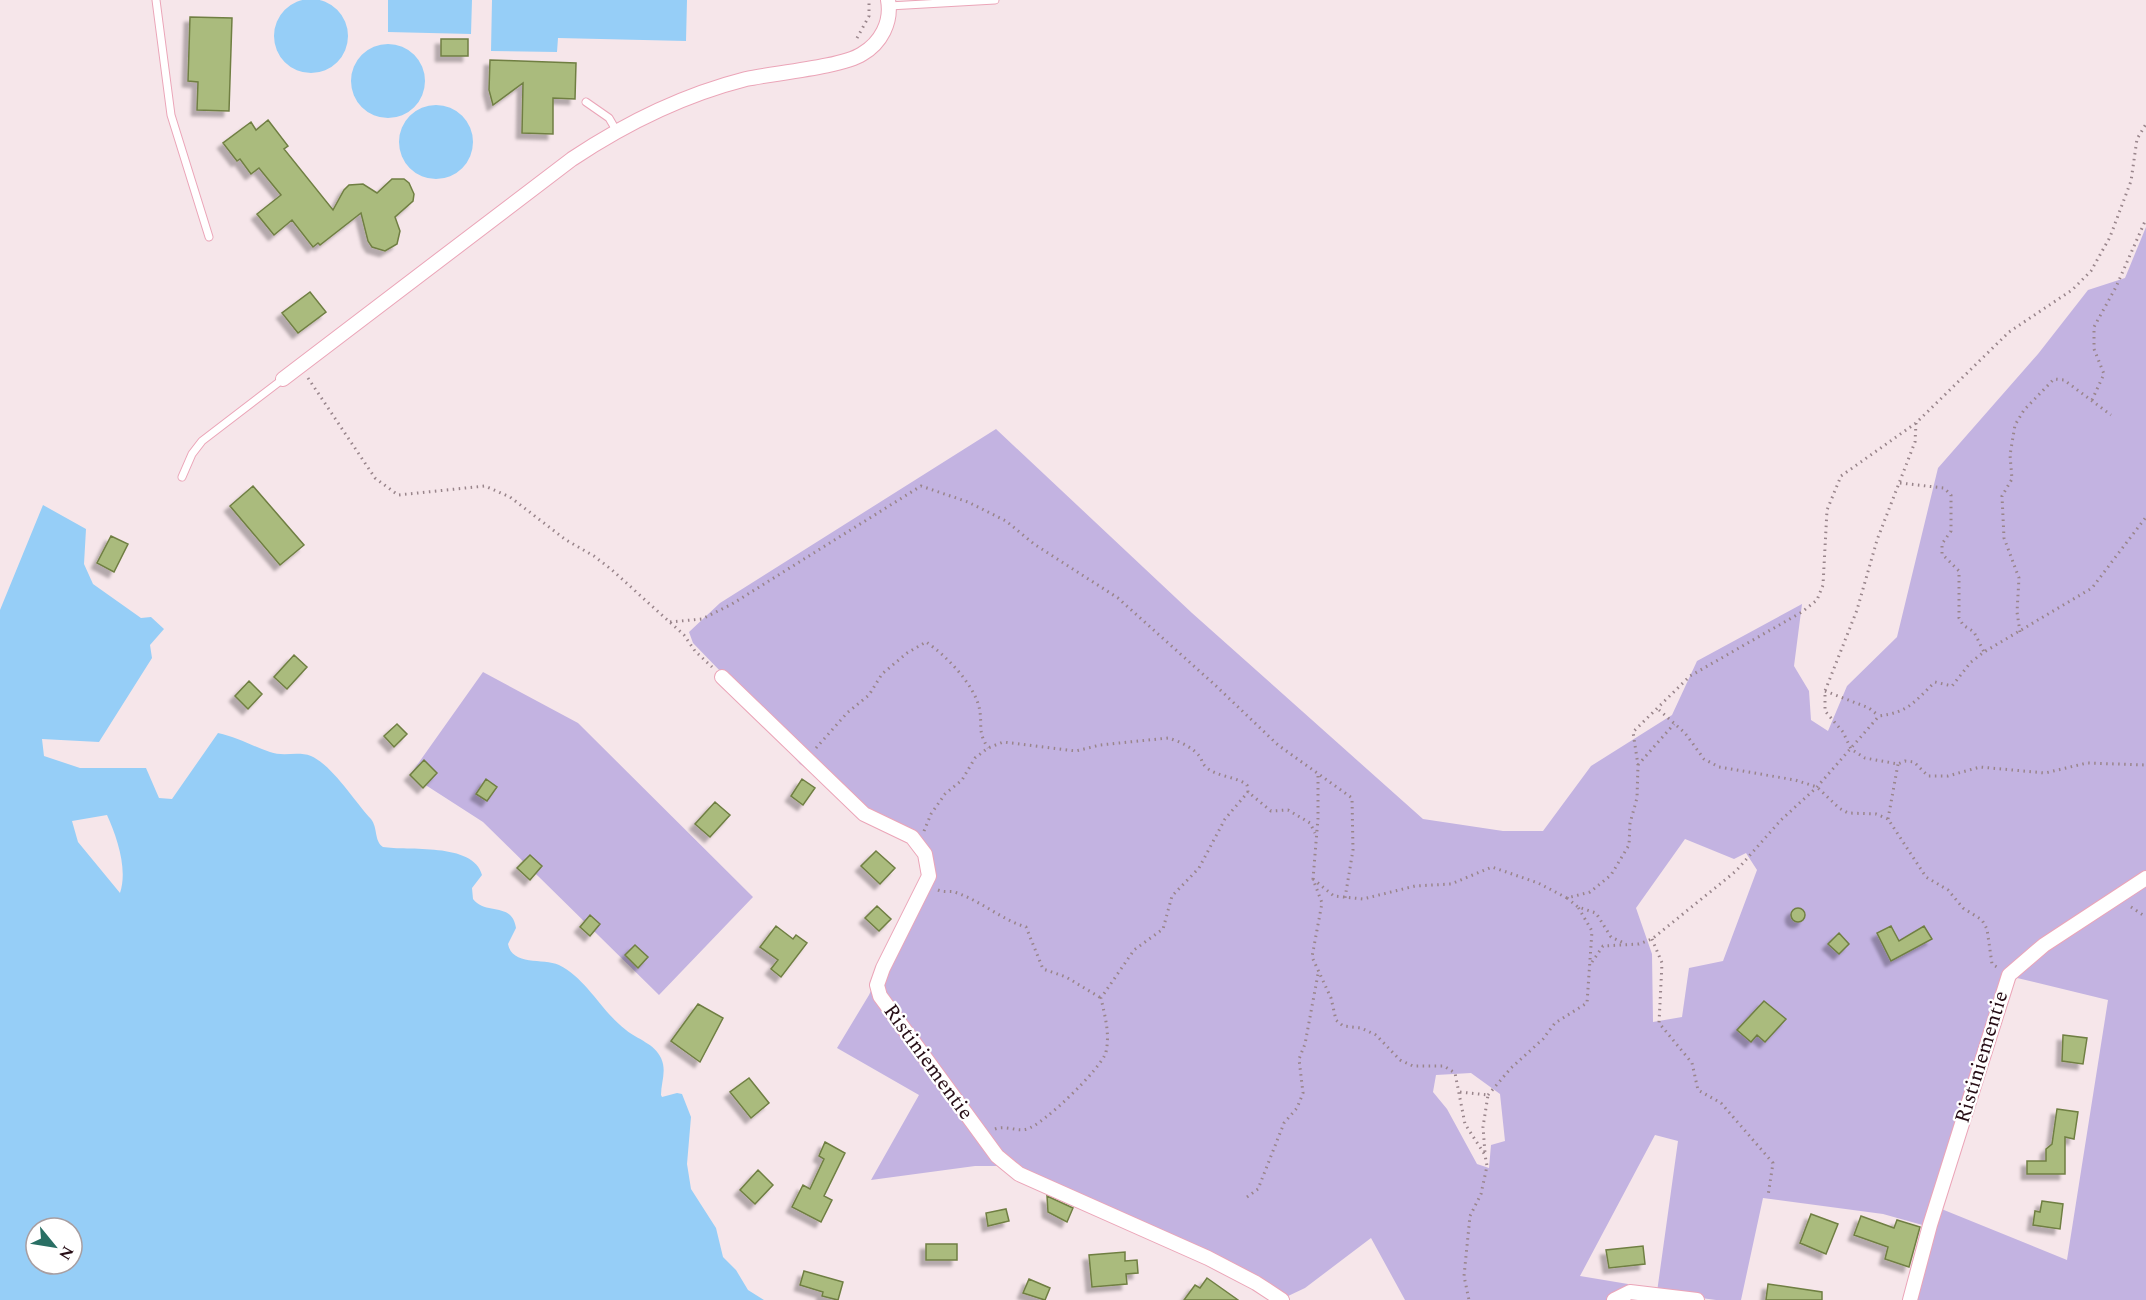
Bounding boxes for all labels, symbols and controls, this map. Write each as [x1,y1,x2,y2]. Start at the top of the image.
street label: Ristiniementie [1947,987,2017,1127]
street label: Ristiniementie [875,997,981,1127]
north arrow [24,1216,84,1276]
text: N [52,1241,80,1265]

